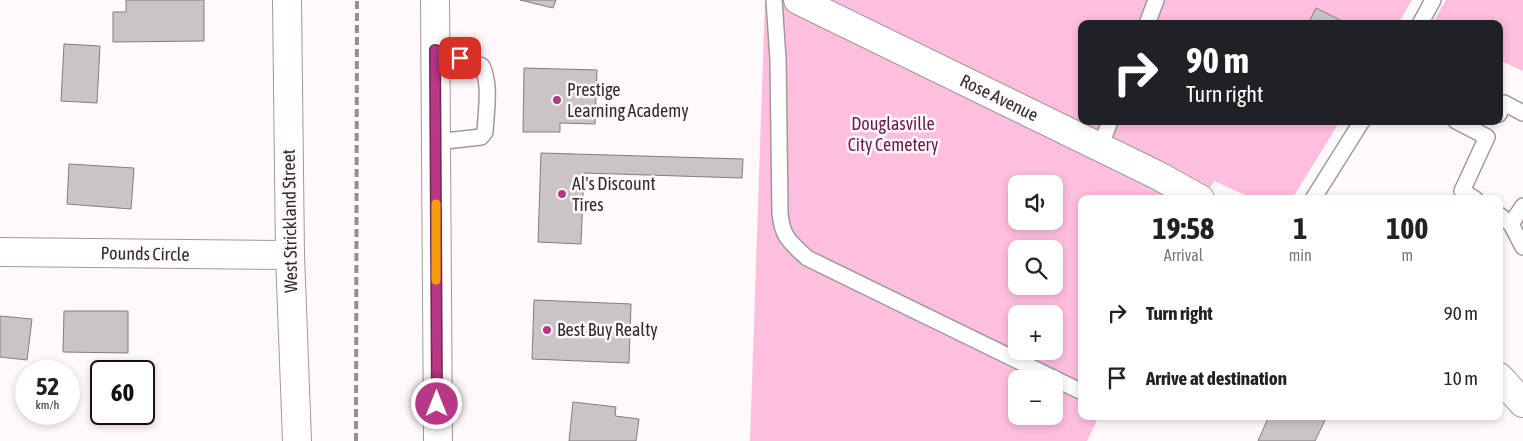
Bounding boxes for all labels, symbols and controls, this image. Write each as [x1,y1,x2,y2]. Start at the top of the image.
pin [439,37,481,79]
icon: right [1103,40,1168,105]
text: 90 m [1186,40,1249,80]
icon: arrive [446,44,474,72]
street label: Rose Avenue [957,70,1042,125]
place label: Prestige Learning Academy [567,79,689,121]
text: Turn right [1186,81,1263,107]
marker: Prestige Learning Academy [551,94,563,106]
park label: Douglasville City Cemetery [848,113,938,155]
street label: West Strickland Street [278,149,301,293]
place label: Al's Discount Tires [572,173,656,215]
map controls [1008,175,1063,425]
button: sound [1008,175,1063,230]
marker: Al's Discount Tires [556,188,568,200]
text: 19:58 [1152,211,1214,245]
text: 1 [1293,211,1307,245]
text: 100 [1386,211,1428,245]
button: search [1008,240,1063,295]
street label: Pounds Circle [100,242,190,265]
text: Arrival [1164,246,1203,264]
text: min [1289,246,1312,264]
text: m [1402,246,1413,264]
icon: right [1103,299,1131,327]
text: Turn right [1146,302,1213,324]
text: 90 m [1444,302,1478,324]
button: + [1008,305,1063,360]
place label: Best Buy Realty [557,319,658,340]
marker: Best Buy Realty [541,324,553,336]
speed limit sign: 60 [90,360,155,425]
icon: arrive [1103,364,1131,392]
text: Arrive at destination [1146,367,1287,389]
text: 10 m [1444,367,1478,389]
button: − [1008,370,1063,425]
text: 52 [36,372,59,400]
position arrow [410,377,462,429]
text: km/h [36,398,59,412]

